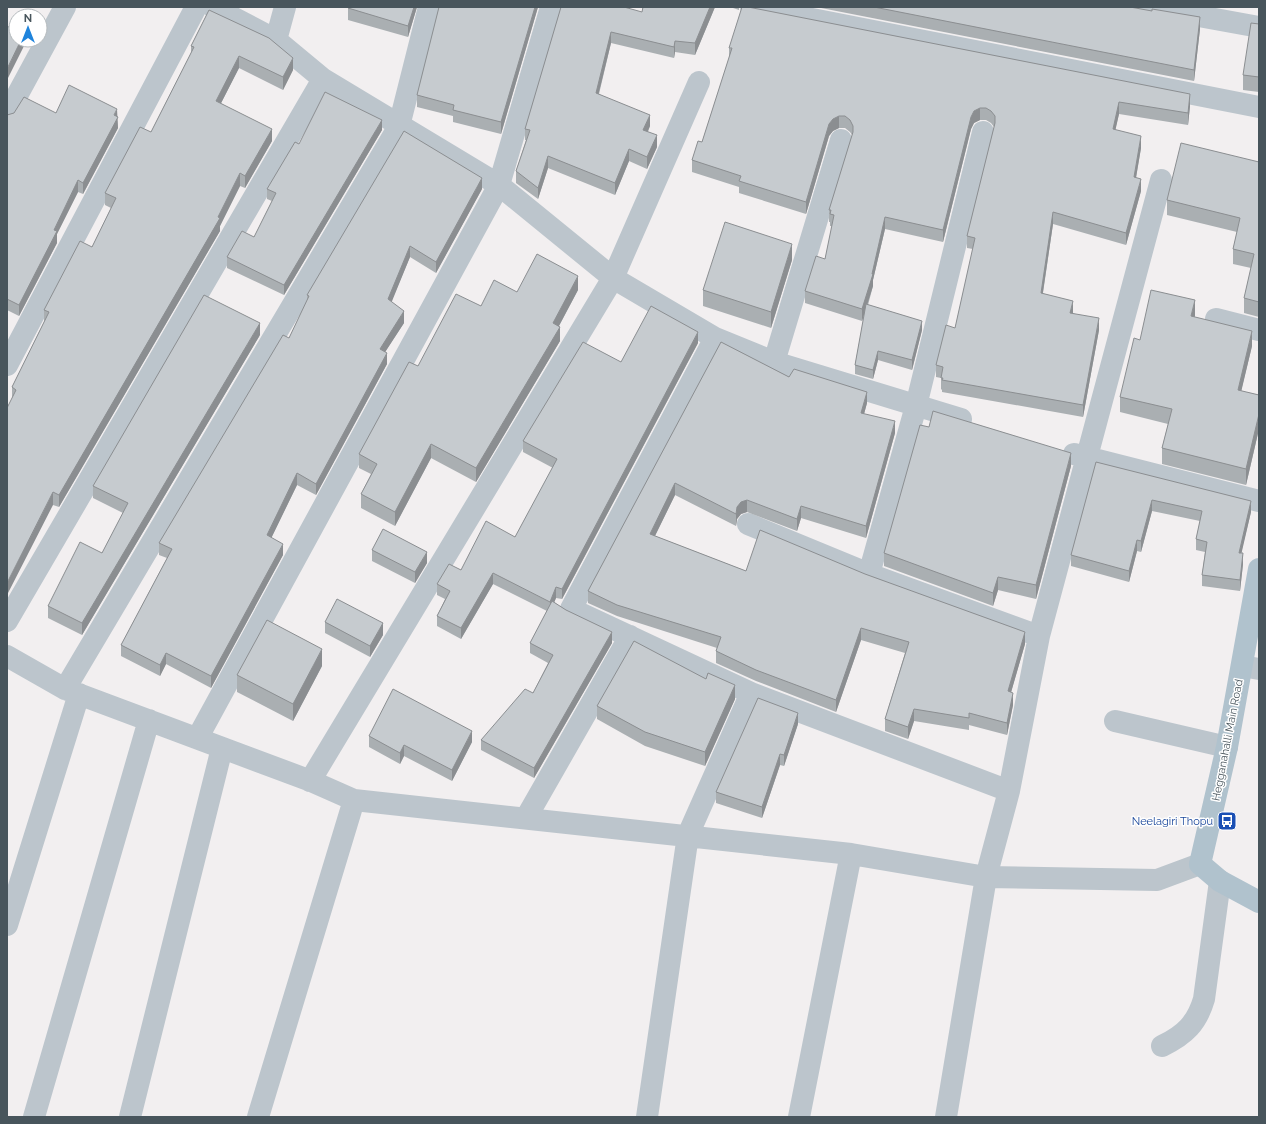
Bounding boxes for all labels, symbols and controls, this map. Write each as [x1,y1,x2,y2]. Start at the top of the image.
north arrow [8,8,48,48]
text: N [24,12,32,25]
street label: Hegganahalli Main Road [1209,678,1246,802]
bus stop icon: Neelagiri Thopu [1216,810,1238,832]
place label: Neelagiri Thopu [1132,815,1213,828]

